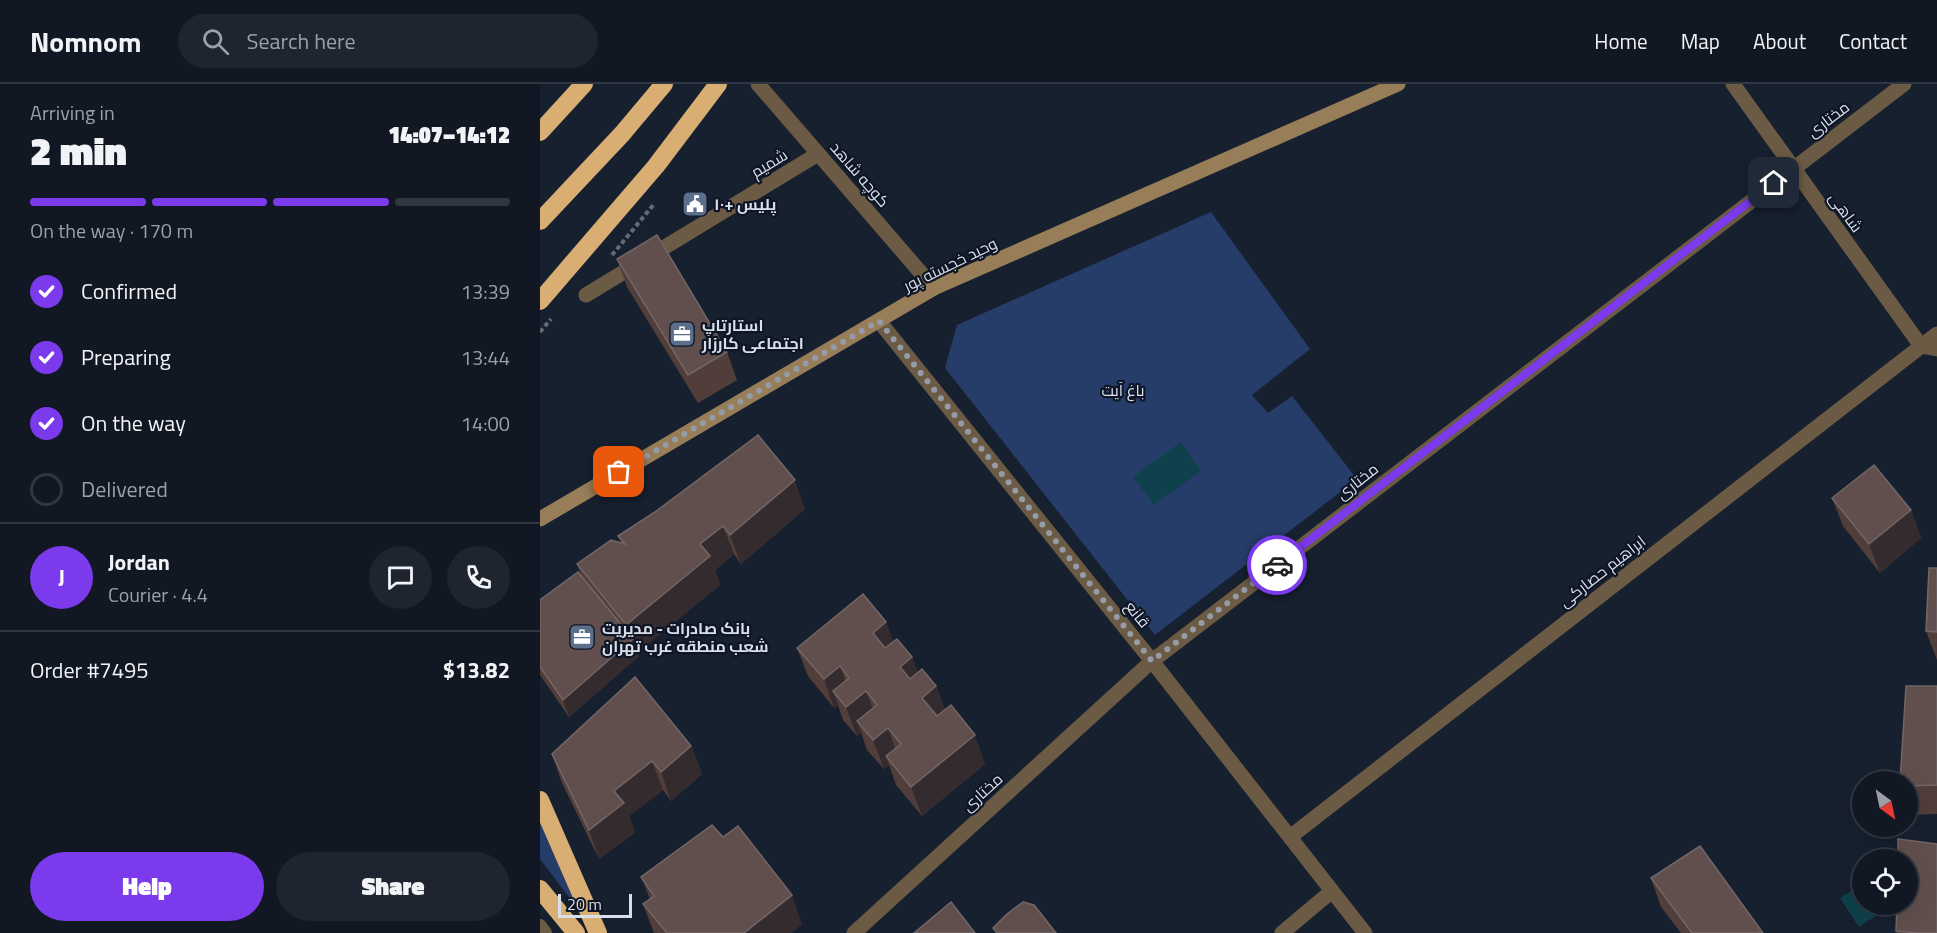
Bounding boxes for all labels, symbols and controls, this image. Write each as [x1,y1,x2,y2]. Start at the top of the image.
search box [178,14,598,68]
text: Nomnom [30,20,142,63]
text: Search here [247,24,356,58]
icon: search [199,25,232,58]
text: Home [1594,25,1648,57]
text: Map [1681,25,1720,57]
text: About [1753,25,1806,57]
text: Contact [1839,25,1907,57]
street label: مختاری [1802,95,1854,143]
text: Arriving in [30,97,115,128]
text: 14:07–14:12 [388,118,510,152]
text: 2 min [30,121,127,180]
street label: کوچه شاهد [825,136,895,212]
street label: شمیم [746,143,792,183]
pin [1748,157,1799,208]
icon: home [1757,166,1790,199]
street label: شاهی [1823,187,1869,237]
public building icon: پلیس +۱۰ [680,189,710,219]
place label: پلیس +۱۰ [714,192,776,216]
text: On the way · 170 m [30,215,193,246]
street label: وحید خجسته پور [898,231,1001,298]
text: Confirmed [81,274,177,308]
icon: check [30,275,63,308]
text: 13:39 [461,276,510,307]
place label: استارتاپ اجتماعی کارزار [701,313,804,355]
office icon: استارتاپ اجتماعی کارزار [667,319,697,349]
text: Preparing [81,340,171,374]
icon: check [30,341,63,374]
text: 13:44 [461,342,510,373]
park label: باغ آیت [1102,378,1145,402]
text: On the way [81,406,186,440]
icon: check [30,407,63,440]
text: 14:00 [461,408,510,439]
pin [593,446,644,497]
icon: bag [602,455,635,488]
street label: مختاری [1331,457,1383,505]
text: Delivered [81,472,168,506]
street label: ابراهیم حصارکی [1553,529,1651,613]
courier [1247,535,1307,595]
text: Jordan [108,545,170,579]
button: chat [369,546,432,609]
button: phone [447,546,510,609]
icon: car [1261,549,1294,582]
text: J [58,560,65,594]
text: Courier · 4.4 [108,579,208,610]
street label: قانع [1120,595,1156,633]
place label: بانک صادرات - مدیریت شعب منطقه غرب تهران [602,616,769,658]
office icon: بانک صادرات - مدیریت شعب منطقه غرب تهران [567,622,597,652]
text: Order #7495 [30,653,149,687]
text: $13.82 [443,653,510,687]
street label: مختاری [956,767,1008,817]
north arrow [1852,771,1918,837]
map controls [1852,771,1918,915]
button: locate [1852,849,1918,915]
button: Help [30,852,264,921]
button: Share [276,852,510,921]
scale bar [558,891,632,918]
text: 20 m [567,892,602,916]

